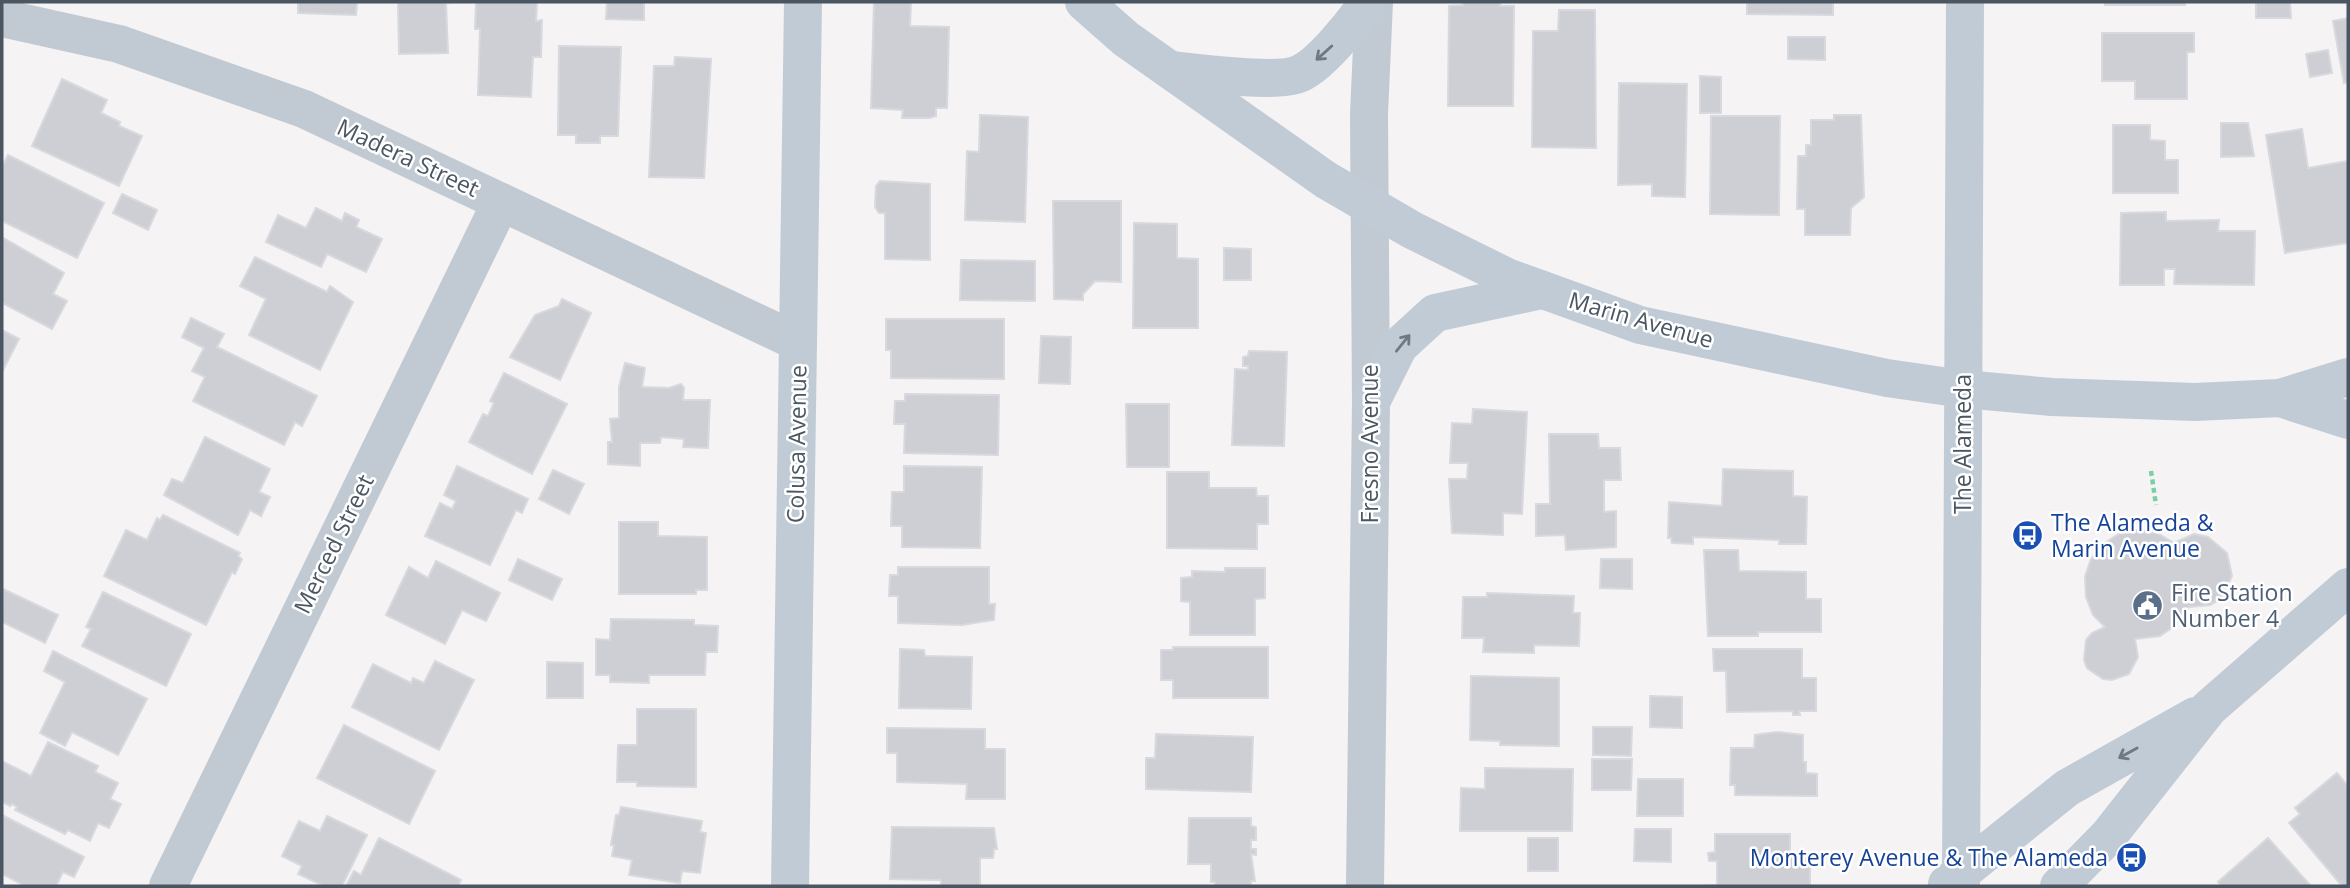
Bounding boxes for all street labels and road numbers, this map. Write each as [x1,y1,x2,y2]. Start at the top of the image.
street label: Madera Street [332,110,484,204]
street label: Marin Avenue [1565,283,1717,355]
street label: Fresno Avenue [1353,364,1385,524]
street label: Colusa Avenue [779,365,813,523]
street label: The Alameda [1946,374,1978,514]
street label: Merced Street [286,469,381,619]

